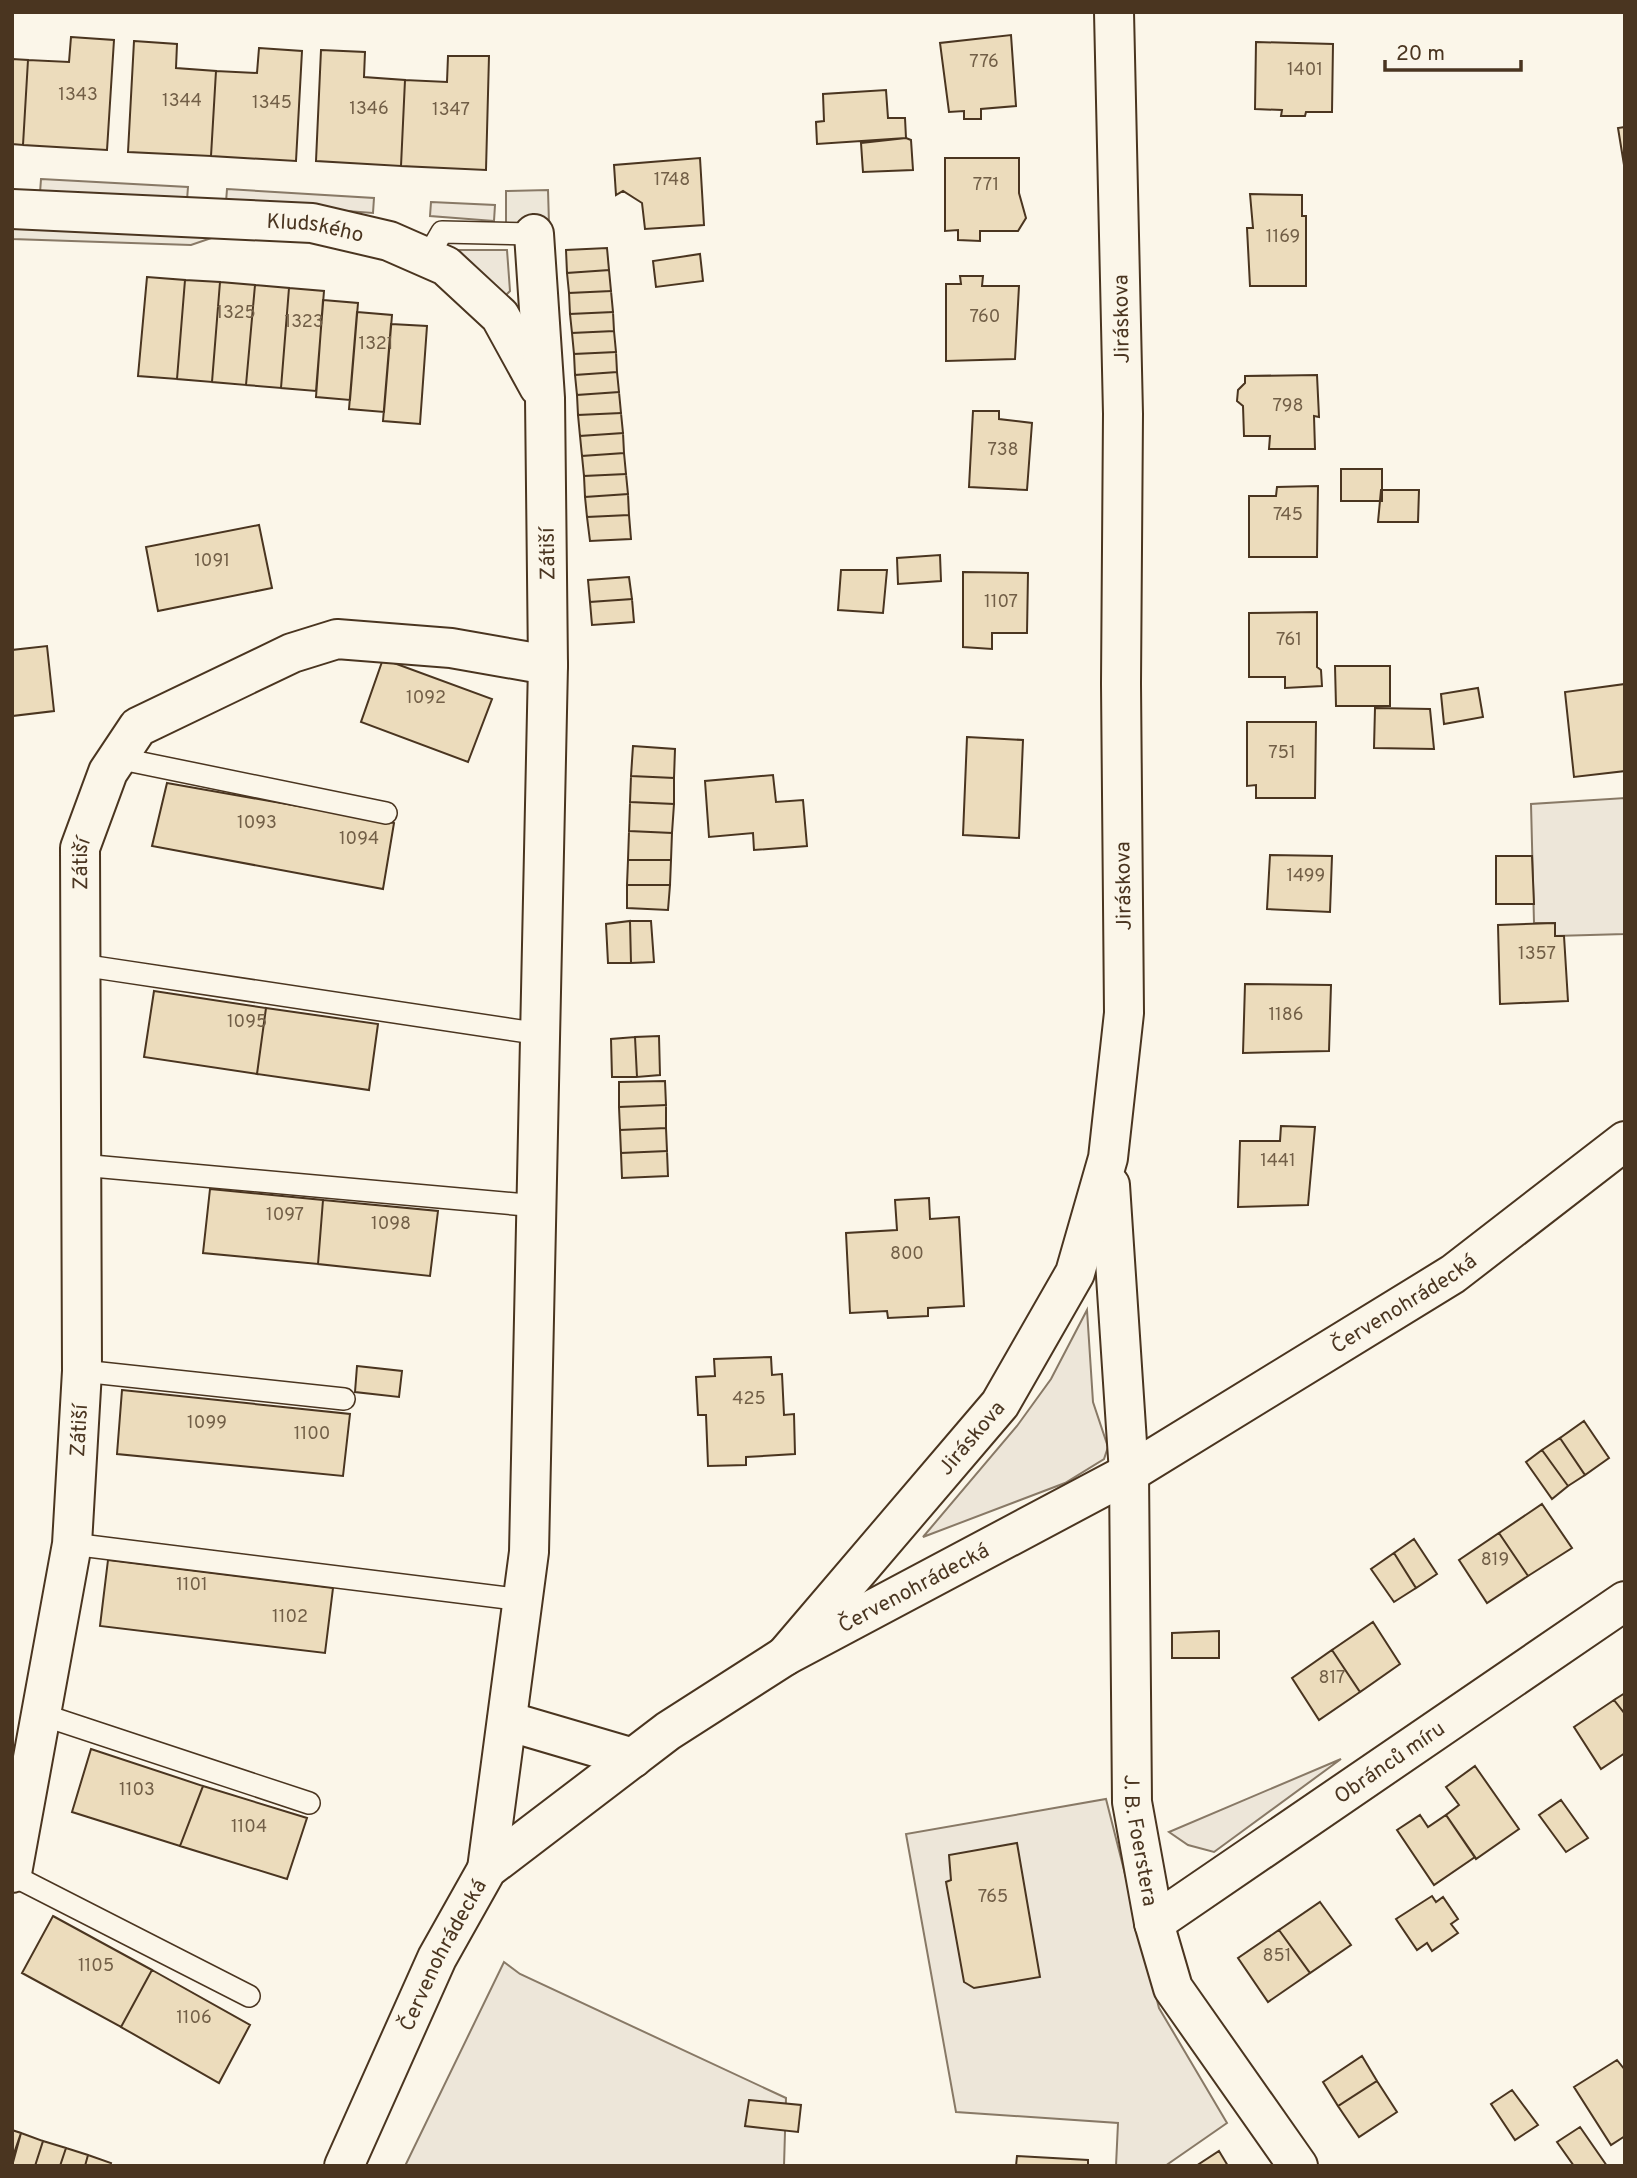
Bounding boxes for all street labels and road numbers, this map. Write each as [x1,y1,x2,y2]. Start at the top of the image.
street label: Kludského [266,209,366,250]
street label: Jiráskova [1108,274,1137,364]
street label: Zátiší [535,526,562,581]
street label: Zátiší [67,832,98,890]
street label: Jiráskova [1110,841,1139,931]
street label: Červenohrádecká [1326,1248,1483,1361]
street label: Jiráskova [933,1396,1012,1481]
street label: Zátiší [65,1402,95,1458]
street label: Červenohrádecká [834,1538,994,1640]
street label: Obránců míru [1329,1716,1451,1811]
street label: J. B. Foerstera [1117,1774,1163,1909]
street label: Červenohrádecká [393,1875,494,2036]

